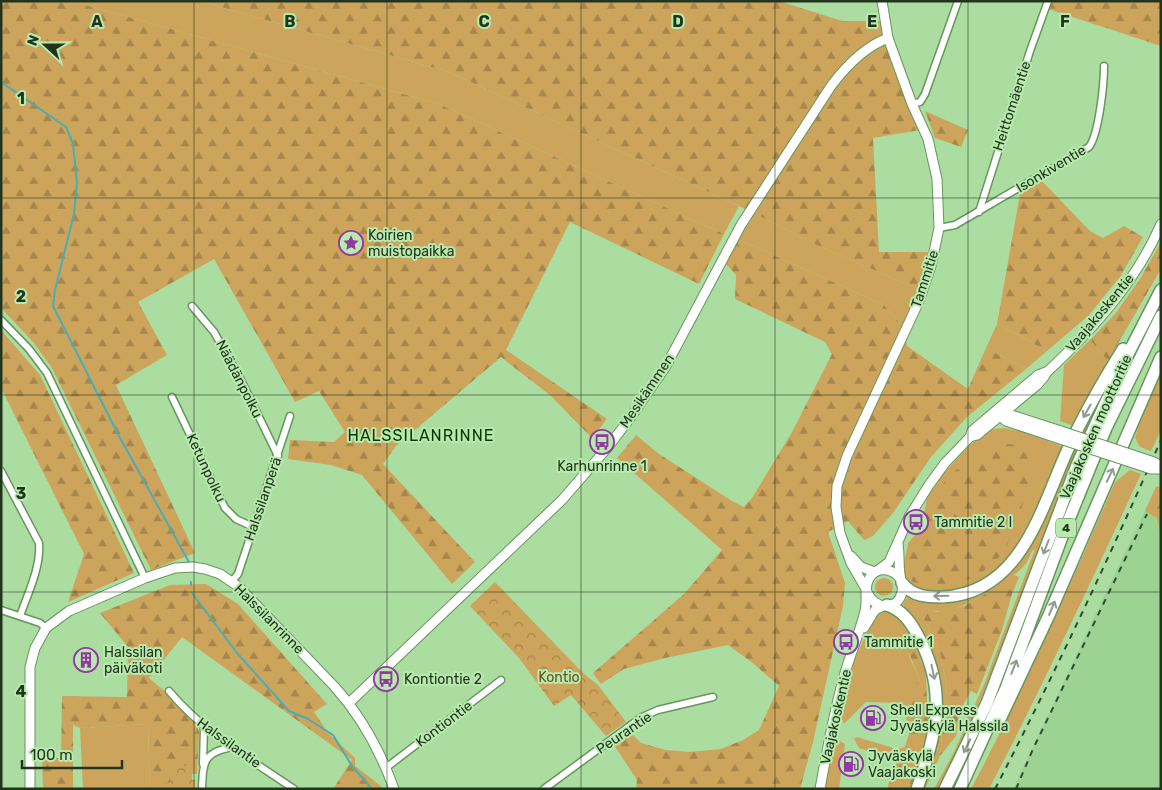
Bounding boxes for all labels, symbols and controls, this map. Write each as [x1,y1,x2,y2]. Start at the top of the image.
text: A [91,12,103,31]
text: B [284,12,296,31]
text: C [478,12,490,31]
text: D [672,12,684,31]
text: E [867,12,877,31]
text: F [1060,12,1070,31]
north arrow [20,20,70,70]
text: N [24,33,43,48]
street label: Heittomäentie [989,59,1035,153]
text: 1 [17,89,25,108]
street label: Isonkiventie [1013,141,1089,197]
place label: Koirien muistopaikka [368,227,454,260]
place icon: Koirien muistopaikka [338,230,364,256]
street label: Tammitie [908,248,942,310]
street label: Vaajakoskentie [1062,270,1138,356]
text: 2 [16,287,26,306]
street label: Näädänpolku [212,337,266,421]
street label: Mesikämmen [616,351,678,431]
street label: Vaajakosken moottoritie [1056,352,1136,502]
one-way arrow [1082,403,1092,418]
district label: HALSSILANRINNE [347,426,495,445]
bus stop icon: Karhunrinne 1 [589,429,615,455]
street label: Ketunpolku [183,431,229,505]
street label: Halssilanperä [241,455,285,543]
place label: Karhunrinne 1 [557,458,647,475]
one-way arrow [1106,468,1116,483]
text: 3 [16,484,26,503]
bus stop icon: Tammitie 2 I [903,509,929,535]
place label: Tammitie 2 I [934,514,1012,531]
road number: 4 [1056,518,1076,538]
one-way arrow [1041,539,1050,554]
street label: Halssilanrinne [230,580,308,658]
one-way arrow [933,591,950,601]
one-way arrow [1047,601,1057,616]
bus stop icon: Tammitie 1 [833,629,859,655]
place label: Tammitie 1 [864,634,933,651]
place label: Halssilan päiväkoti [104,644,162,677]
building icon: Halssilan päiväkoti [73,647,99,673]
one-way arrow [1010,660,1019,676]
one-way arrow [929,663,938,679]
bus stop icon: Kontiontie 2 [373,666,399,692]
street label: Vaajakoskentie [817,668,855,766]
park label: Kontio [538,669,580,686]
place label: Kontiontie 2 [404,671,482,688]
text: 4 [16,682,27,701]
street label: Kontiontie [412,697,476,751]
place label: Shell Express Jyväskylä Halssila [890,702,1008,735]
fuel station icon: Shell Express Jyväskylä Halssila [860,705,886,731]
street label: Peurantie [593,708,655,758]
street label: Halssilantie [194,714,264,772]
scale bar [22,738,122,770]
one-way arrow [961,738,971,753]
text: 100 m [30,746,72,764]
place label: Jyväskylä Vaajakoski [868,748,936,781]
fuel station icon: Jyväskylä Vaajakoski [838,751,864,777]

